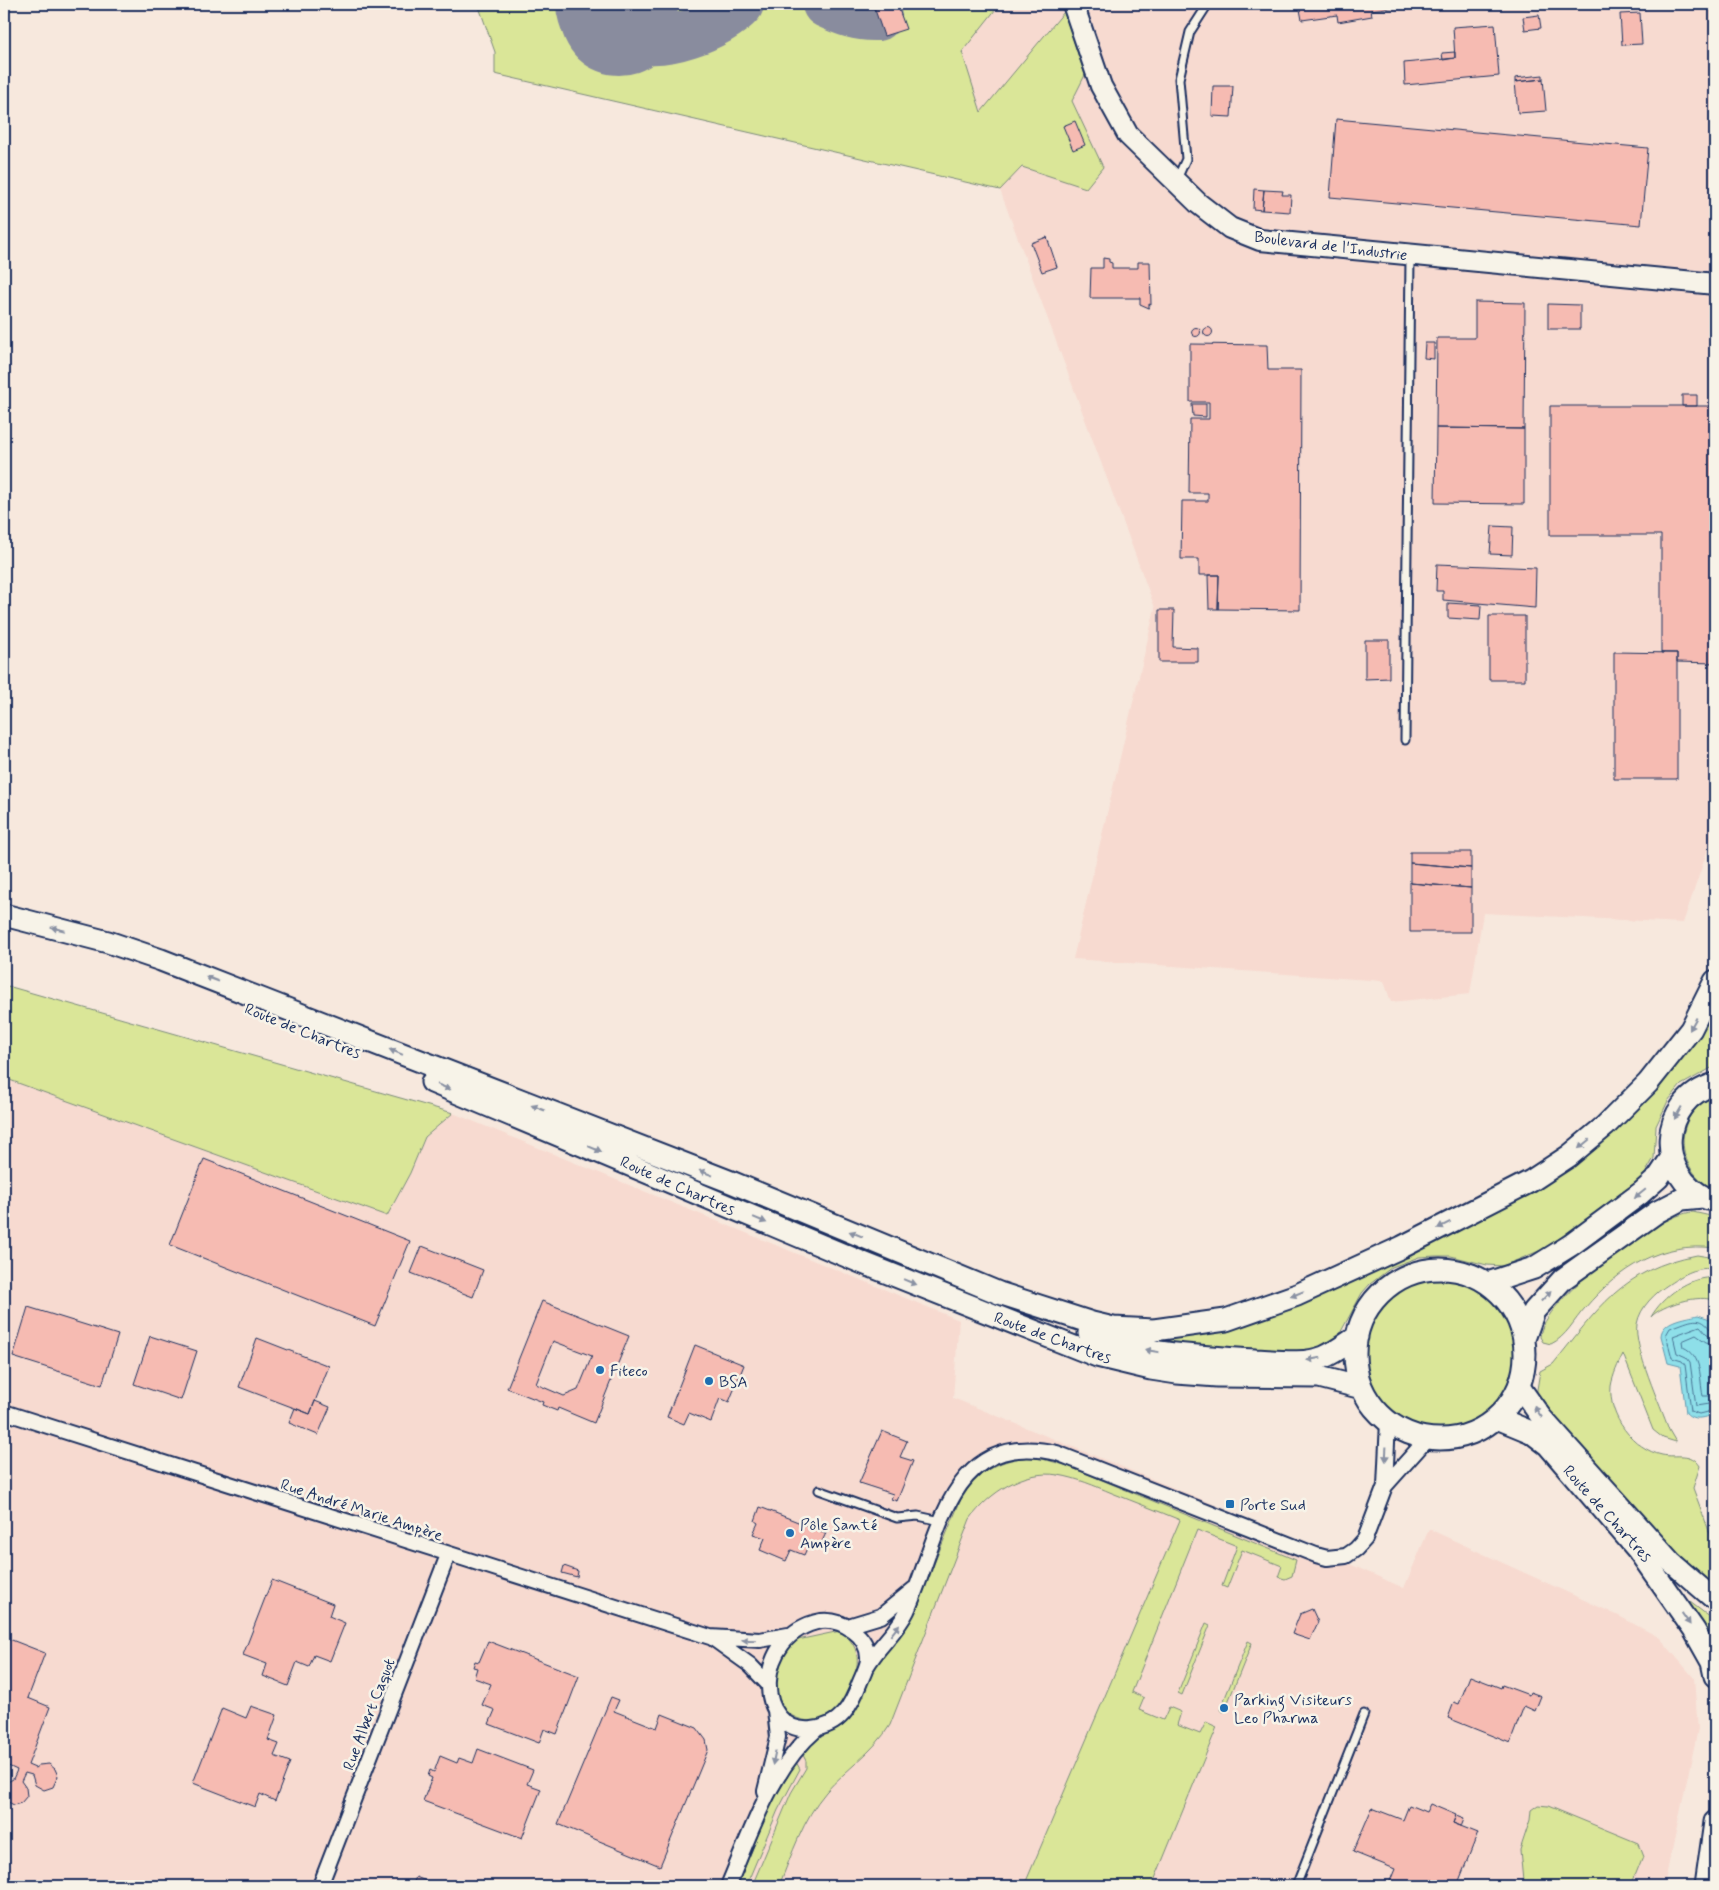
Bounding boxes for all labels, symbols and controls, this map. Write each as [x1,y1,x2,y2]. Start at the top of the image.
street label: Boulevard de l'Industrie [1253,227,1409,266]
one-way arrow [50,924,65,932]
one-way arrow [205,975,220,982]
street label: Route de Chartres [241,999,364,1064]
one-way arrow [1689,1016,1697,1031]
one-way arrow [388,1048,403,1056]
one-way arrow [437,1084,452,1092]
one-way arrow [530,1104,545,1112]
one-way arrow [1674,1107,1683,1120]
one-way arrow [1578,1138,1591,1149]
one-way arrow [588,1145,603,1153]
street label: Route de Chartres [617,1152,738,1221]
one-way arrow [698,1169,713,1177]
one-way arrow [1634,1188,1647,1199]
one-way arrow [753,1217,767,1225]
one-way arrow [1437,1221,1451,1229]
one-way arrow [849,1230,864,1237]
one-way arrow [903,1279,918,1286]
one-way arrow [1289,1290,1304,1298]
one-way arrow [1540,1290,1552,1302]
street label: Route de Chartres [991,1307,1114,1369]
one-way arrow [1144,1347,1160,1355]
one-way arrow [1307,1355,1322,1363]
place label: Fiteco [610,1361,648,1382]
marker: Fiteco [594,1364,606,1376]
place label: BSA [719,1372,748,1393]
marker: BSA [703,1375,715,1387]
one-way arrow [1533,1406,1543,1419]
one-way arrow [1382,1446,1390,1462]
street label: Route de Chartres [1558,1461,1656,1567]
street label: Rue André Marie Ampère [278,1474,445,1547]
place label: Porte Sud [1240,1495,1306,1516]
marker: Porte Sud [1224,1498,1236,1510]
place label: Pôle Santé Ampère [800,1515,877,1554]
marker: Pôle Santé Ampère [784,1527,796,1539]
one-way arrow [1681,1612,1691,1625]
one-way arrow [889,1624,900,1637]
one-way arrow [741,1636,757,1644]
street label: Rue Albert Caquot [338,1656,400,1774]
place label: Parking Visiteurs Leo Pharma [1234,1690,1352,1729]
marker: Parking Visiteurs Leo Pharma [1218,1702,1230,1714]
one-way arrow [769,1751,777,1767]

